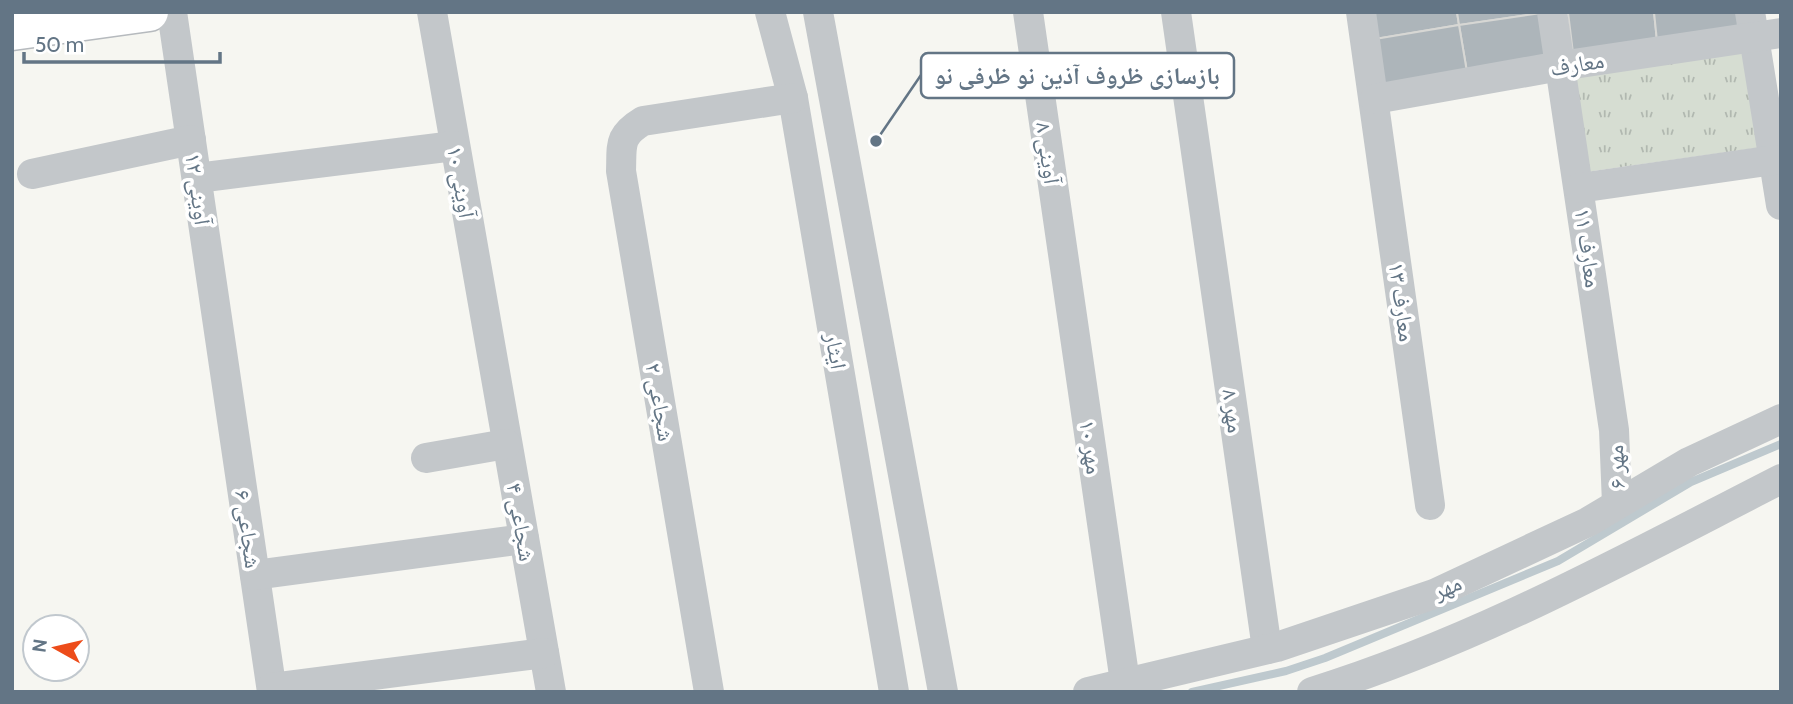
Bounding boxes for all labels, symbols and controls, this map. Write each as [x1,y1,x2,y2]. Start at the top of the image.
scale bar [24,21,220,65]
text: 50 m [35,32,84,57]
street label: معارف [1548,46,1606,82]
callout: بازسازی ظروف آذین نو ظرفی نو [921,53,1234,98]
text: بازسازی ظروف آذین نو ظرفی نو [934,61,1220,90]
street label: ۸ آوینی [1030,120,1066,187]
street label: ۱۰ آوینی [441,144,481,221]
street label: ۱۲ آوینی [179,151,217,228]
street label: معارف ۱۱ [1569,206,1607,290]
street label: معارف ۱۳ [1383,260,1421,344]
street label: ایثار [819,330,853,371]
street label: شجاعی ۲ [639,361,681,443]
street label: مهر ۸ [1216,387,1250,435]
street label: مهر ۱۰ [1073,418,1109,476]
street label: مهر ۶ [1601,444,1631,490]
street label: شجاعی ۴ [500,481,542,563]
street label: شجاعی ۶ [229,488,267,570]
street label: مهر [1427,568,1466,606]
north arrow [21,613,91,683]
text: N [27,637,52,654]

